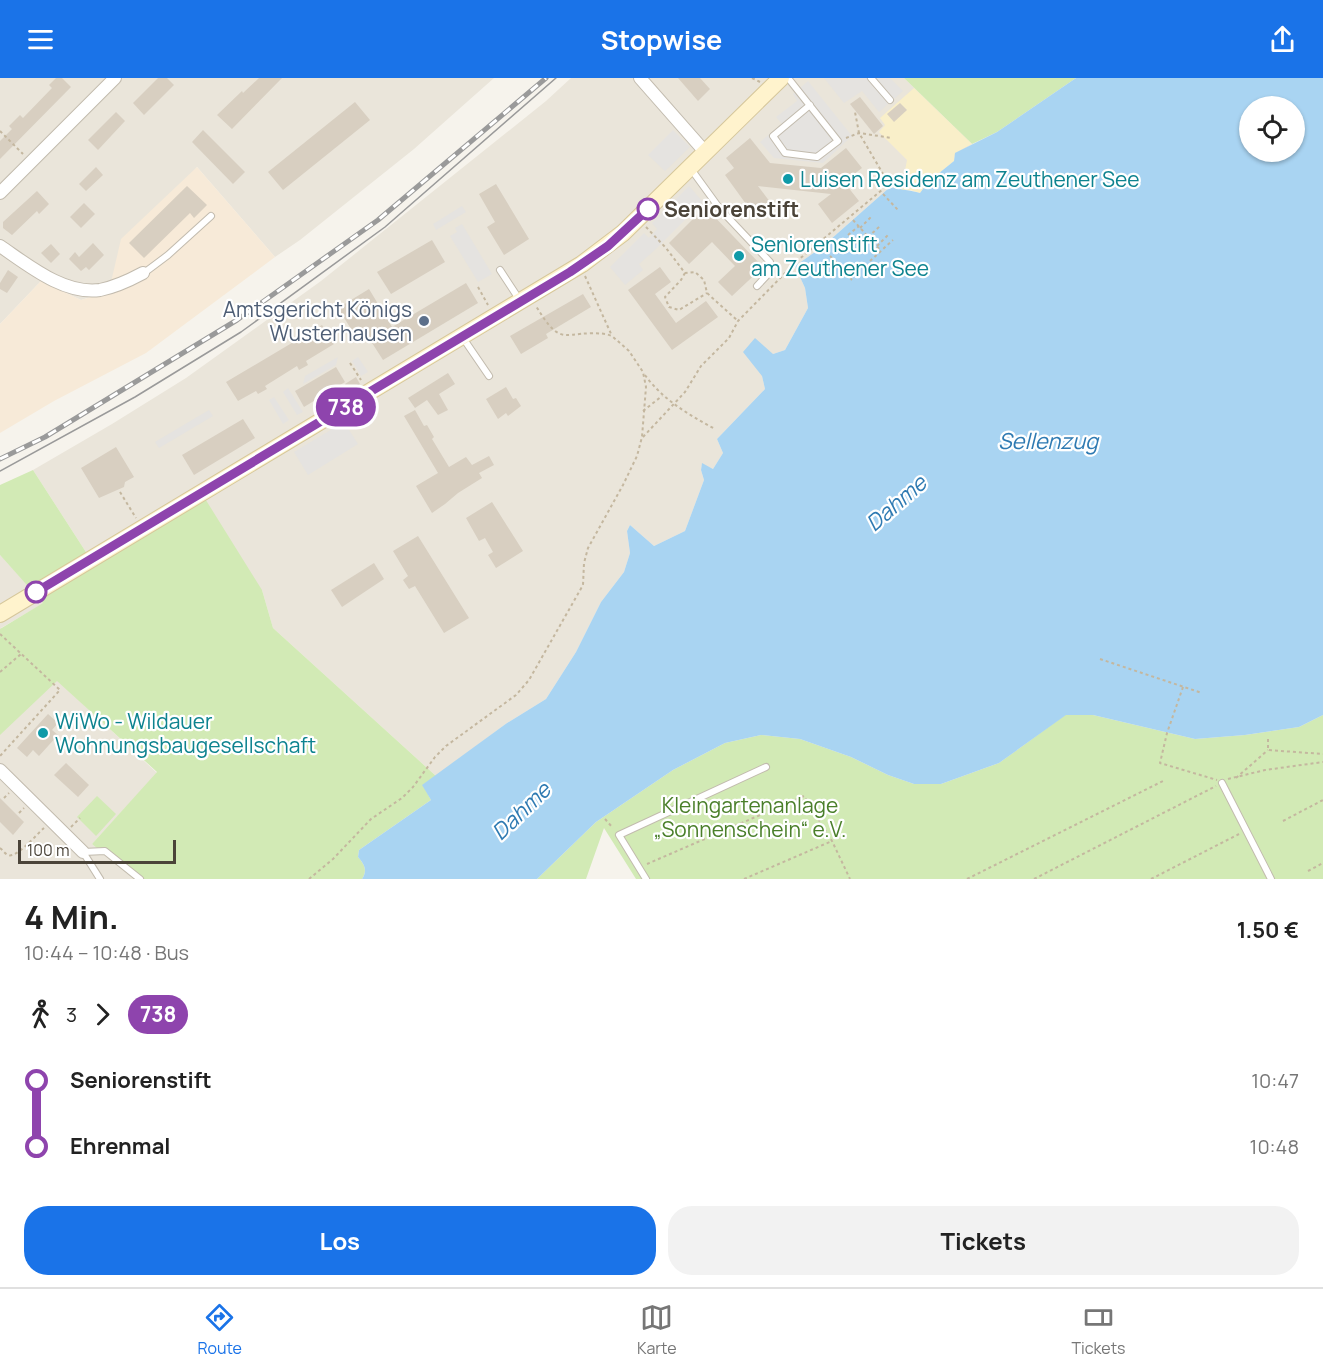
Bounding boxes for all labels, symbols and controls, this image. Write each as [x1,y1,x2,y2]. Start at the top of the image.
text: Stopwise [601,21,722,58]
icon: menu [24,23,57,56]
icon: share [1266,23,1299,56]
map controls [1239,96,1305,162]
button: locate [1239,96,1305,162]
place label: Luisen Residenz am Zeuthener See [800,165,1140,193]
marker: Luisen Residenz am Zeuthener See [781,172,795,186]
place label: Seniorenstift [664,195,799,223]
marker: Seniorenstift [637,198,659,220]
place label: Seniorenstift am Zeuthener See [751,230,929,282]
marker: Seniorenstift am Zeuthener See [732,249,746,263]
place label: Amtsgericht Königs Wusterhausen [223,295,412,347]
marker: Amtsgericht Königs Wusterhausen [417,314,431,328]
line badge: 738 [312,388,380,426]
text: 738 [328,393,364,421]
water label: Sellenzug [998,426,1100,456]
water label: Dahme [859,467,934,538]
unlabelled marker [25,581,47,603]
place label: WiWo - Wildauer Wohnungsbaugesellschaft [55,707,316,759]
marker: WiWo - Wildauer Wohnungsbaugesellschaft [36,726,50,740]
water label: Dahme [485,775,558,847]
park label: Kleingartenanlage „Sonnenschein“ e.V. [654,791,846,843]
scale bar [18,837,176,864]
text: 100 m [27,839,70,861]
text: 4 Min. [24,894,119,939]
text: 1.50 € [1237,915,1299,945]
text: 10:44 – 10:48 · Bus [24,939,189,966]
icon: walk [24,998,57,1031]
icon: forward [86,998,119,1031]
text: 738 [140,1000,176,1028]
text: 3 [66,1001,77,1028]
text: Seniorenstift [70,1065,212,1095]
text: 10:47 [1251,1067,1299,1094]
text: Ehrenmal [70,1131,170,1161]
text: 10:48 [1250,1133,1299,1160]
button: Los [24,1206,656,1275]
button: Tickets [668,1206,1299,1275]
tab: Route [197,1301,242,1359]
tab: Karte [637,1301,677,1359]
tab: Tickets [1071,1301,1126,1359]

